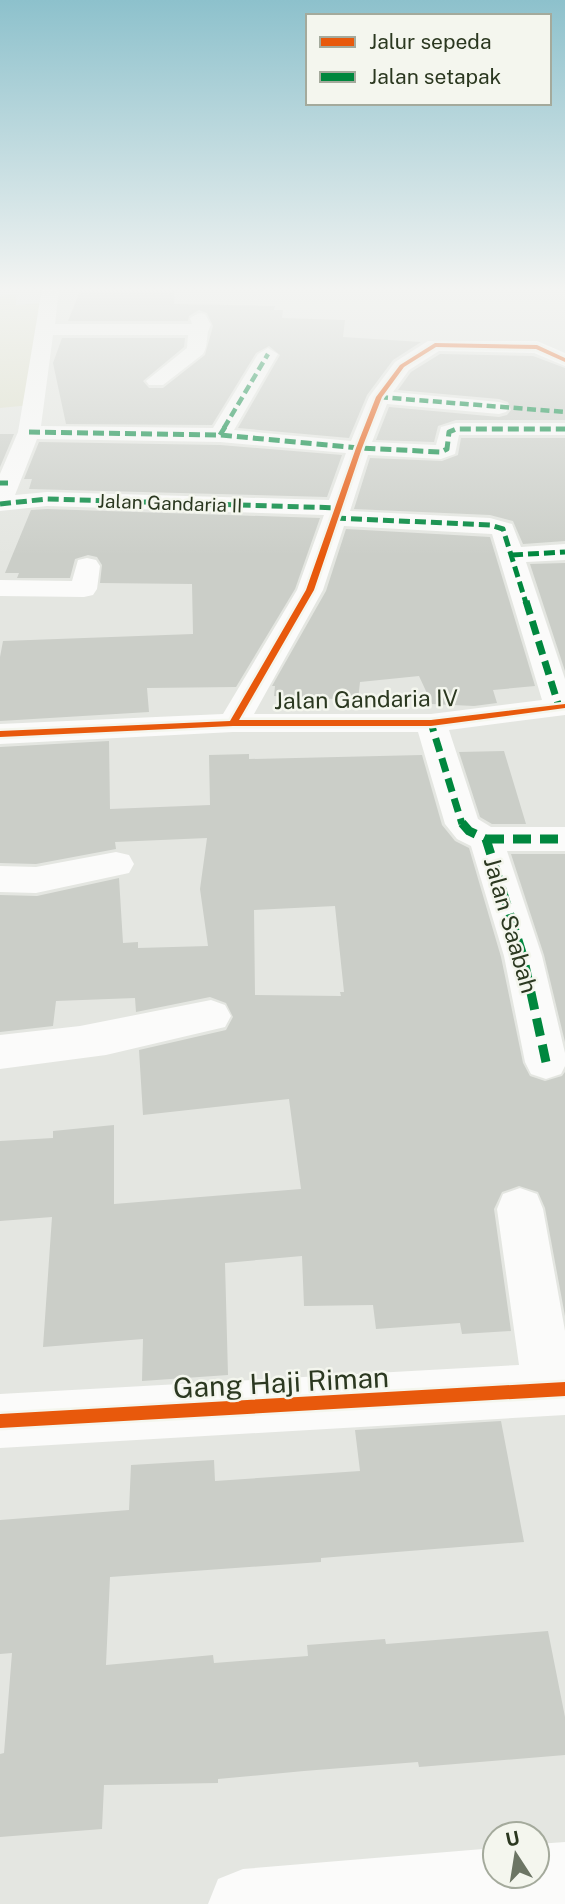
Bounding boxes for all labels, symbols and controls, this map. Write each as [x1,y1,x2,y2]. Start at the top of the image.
legend [306,14,551,105]
text: Jalur sepeda [369,29,492,54]
text: Jalan setapak [369,64,502,89]
street label: Jalan Gandaria II [97,489,243,517]
street label: Jalan Gandaria IV [274,684,458,714]
street label: Jalan Saabah [479,854,543,996]
street label: Gang Haji Riman [172,1360,390,1404]
north arrow [481,1820,551,1890]
text: U [503,1826,521,1851]

